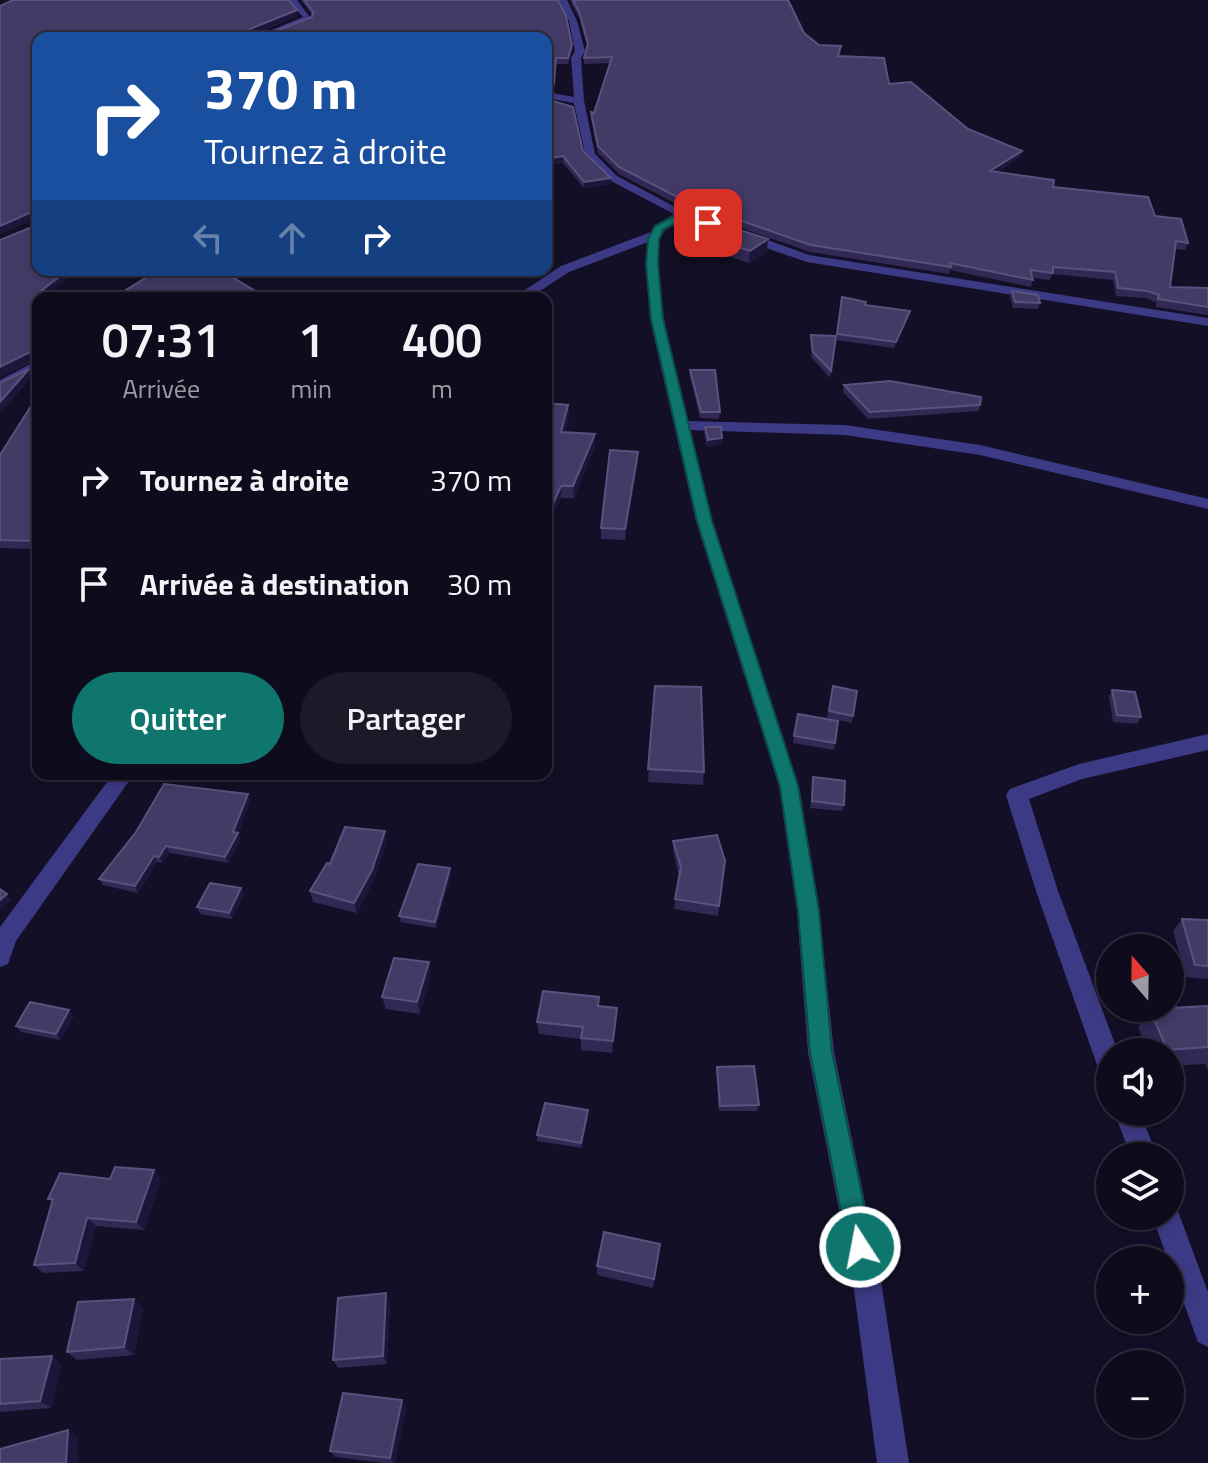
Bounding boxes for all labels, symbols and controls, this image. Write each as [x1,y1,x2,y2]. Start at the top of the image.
text: 370 m [204,46,357,131]
icon: right [72,64,176,168]
text: Tournez à droite [204,123,447,178]
pin [674,189,742,257]
icon: arrive [686,201,730,245]
icon: left [186,216,230,260]
icon: ahead [270,216,314,260]
icon: right [354,216,398,260]
text: 07:31 [102,303,221,376]
text: 1 [298,303,325,376]
text: 400 [402,303,482,376]
text: Arrivée [122,369,200,408]
text: min [290,369,332,408]
text: m [431,369,453,408]
text: Tournez à droite [140,457,349,503]
text: 370 m [430,457,512,503]
icon: right [72,458,116,502]
text: Arrivée à destination [140,561,410,607]
text: 30 m [447,561,512,607]
icon: arrive [72,562,116,606]
button: Quitter [72,672,284,764]
button: Partager [300,672,512,764]
north arrow [1096,934,1184,1022]
map controls [1096,934,1184,1438]
button: sound [1096,1038,1184,1126]
button: layers [1096,1142,1184,1230]
position arrow [818,1205,902,1289]
button: + [1096,1246,1184,1334]
button: − [1096,1350,1184,1438]

